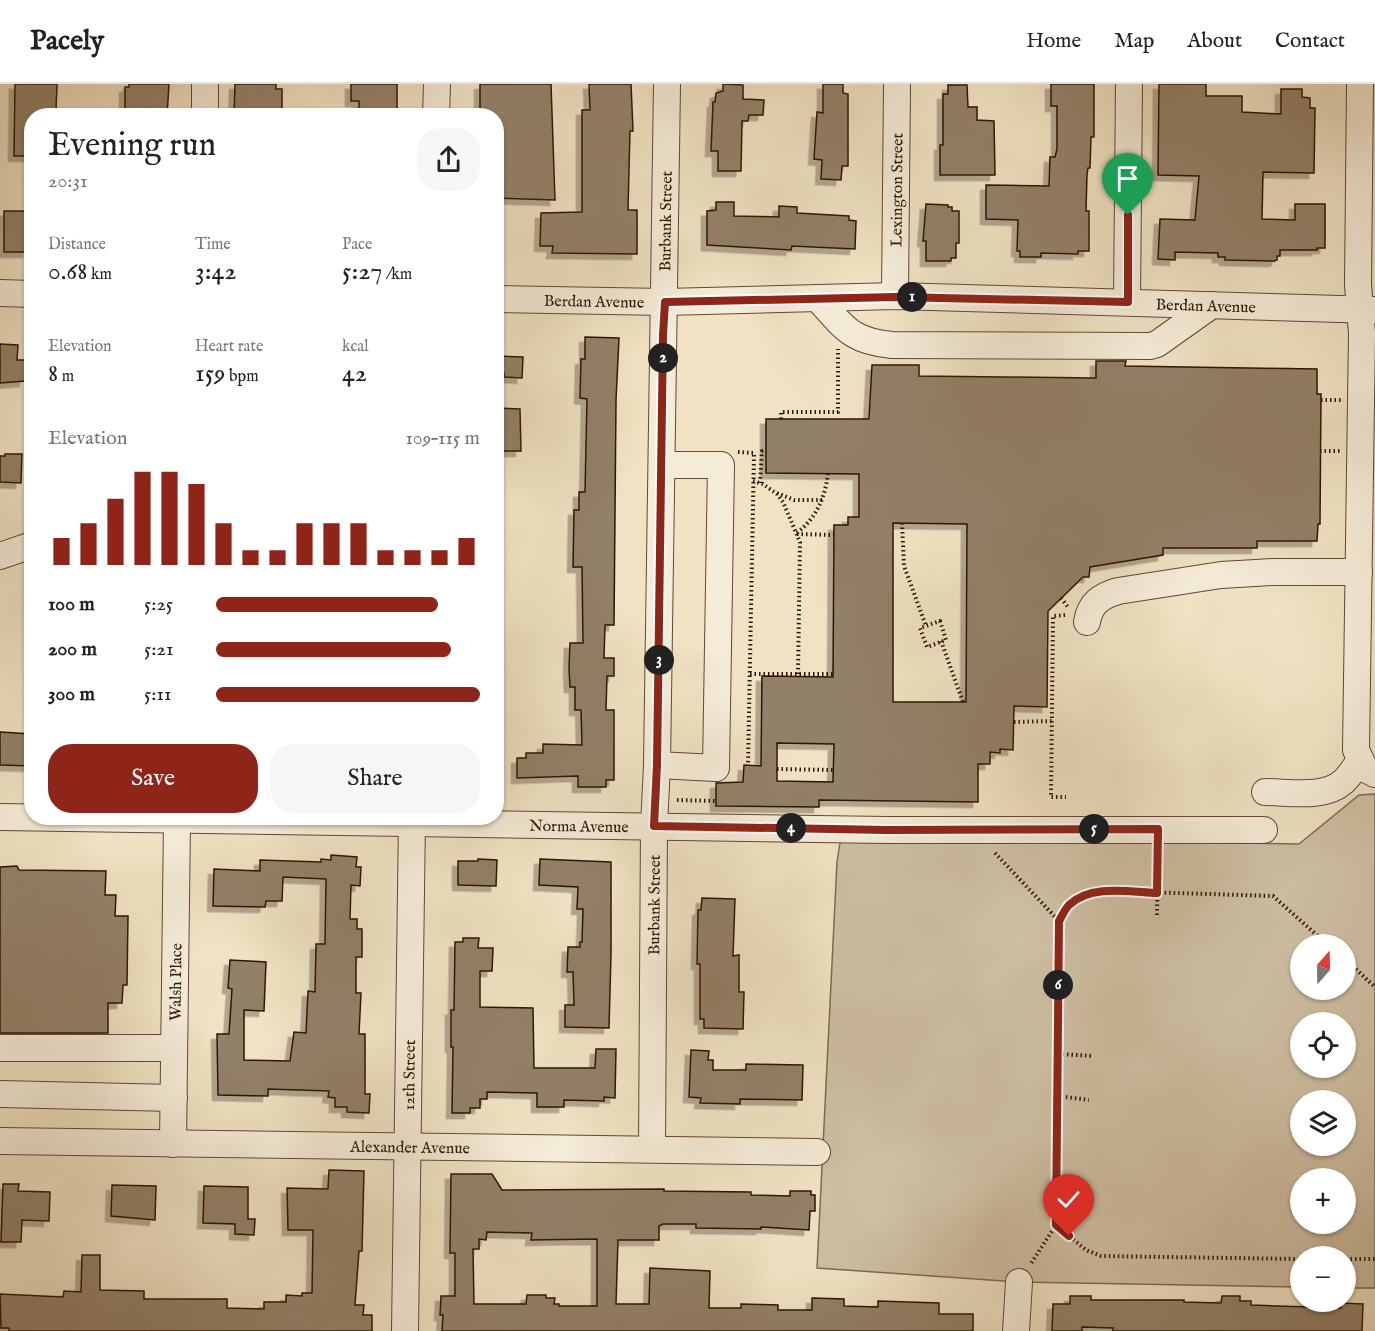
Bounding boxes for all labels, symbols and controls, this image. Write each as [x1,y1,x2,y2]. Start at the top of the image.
text: Pacely [30,24,104,59]
text: Home [1026,28,1081,55]
text: Map [1114,28,1154,55]
text: About [1187,28,1242,55]
text: Contact [1275,28,1345,55]
text: Evening run [48,125,216,167]
button: share [417,128,480,191]
street label: Lexington Street [887,132,909,247]
pin [1102,153,1153,215]
icon: arrive [1111,162,1144,195]
text: 20:31 [48,169,87,194]
street label: Burbank Street [656,170,678,272]
text: Distance [48,235,106,255]
text: Time [195,235,231,255]
text: Pace [342,235,372,255]
text: 0.68 [48,255,88,288]
text: 3:42 [195,255,237,288]
text: 5:27 [342,255,382,288]
text: km [88,265,112,285]
text: /km [382,265,412,285]
pin: 1 [897,282,927,312]
text: 1 [909,287,915,307]
street label: Berdan Avenue [544,292,644,314]
street label: Berdan Avenue [1155,296,1256,319]
text: Elevation [48,337,111,357]
text: Heart rate [195,337,263,357]
text: kcal [342,337,369,357]
pin: 2 [648,343,678,373]
text: 2 [659,348,667,368]
text: 8 [48,357,58,390]
text: 159 [195,357,225,390]
text: 42 [342,357,367,390]
text: m [58,367,74,387]
text: bpm [225,367,259,387]
text: Elevation [48,426,127,451]
text: 109–115 m [405,426,480,451]
text: 100 m [48,592,95,617]
text: 5:25 [144,592,173,617]
text: 200 m [48,637,97,662]
text: 5:21 [144,637,173,662]
pin: 3 [644,645,674,675]
text: 3 [656,650,662,670]
text: 300 m [48,682,95,707]
text: 5:11 [144,682,171,707]
button: Save [48,744,258,813]
button: Share [270,744,480,813]
pin: 4 [776,813,806,843]
pin: 5 [1079,814,1109,844]
street label: Norma Avenue [529,817,629,838]
text: 4 [787,818,795,838]
text: 5 [1091,819,1097,839]
street label: Burbank Street [645,854,666,955]
north arrow [1290,934,1356,1000]
map controls [1290,934,1356,1312]
street label: Walsh Place [167,943,187,1021]
pin: 6 [1043,970,1073,1000]
text: 6 [1055,975,1061,995]
button: locate [1290,1012,1356,1078]
street label: 12th Street [400,1039,421,1111]
button: layers [1290,1090,1356,1156]
street label: Alexander Avenue [349,1138,470,1159]
button: + [1290,1168,1356,1234]
pin [1043,1174,1094,1236]
icon: check [1052,1183,1085,1216]
button: − [1290,1246,1356,1312]

